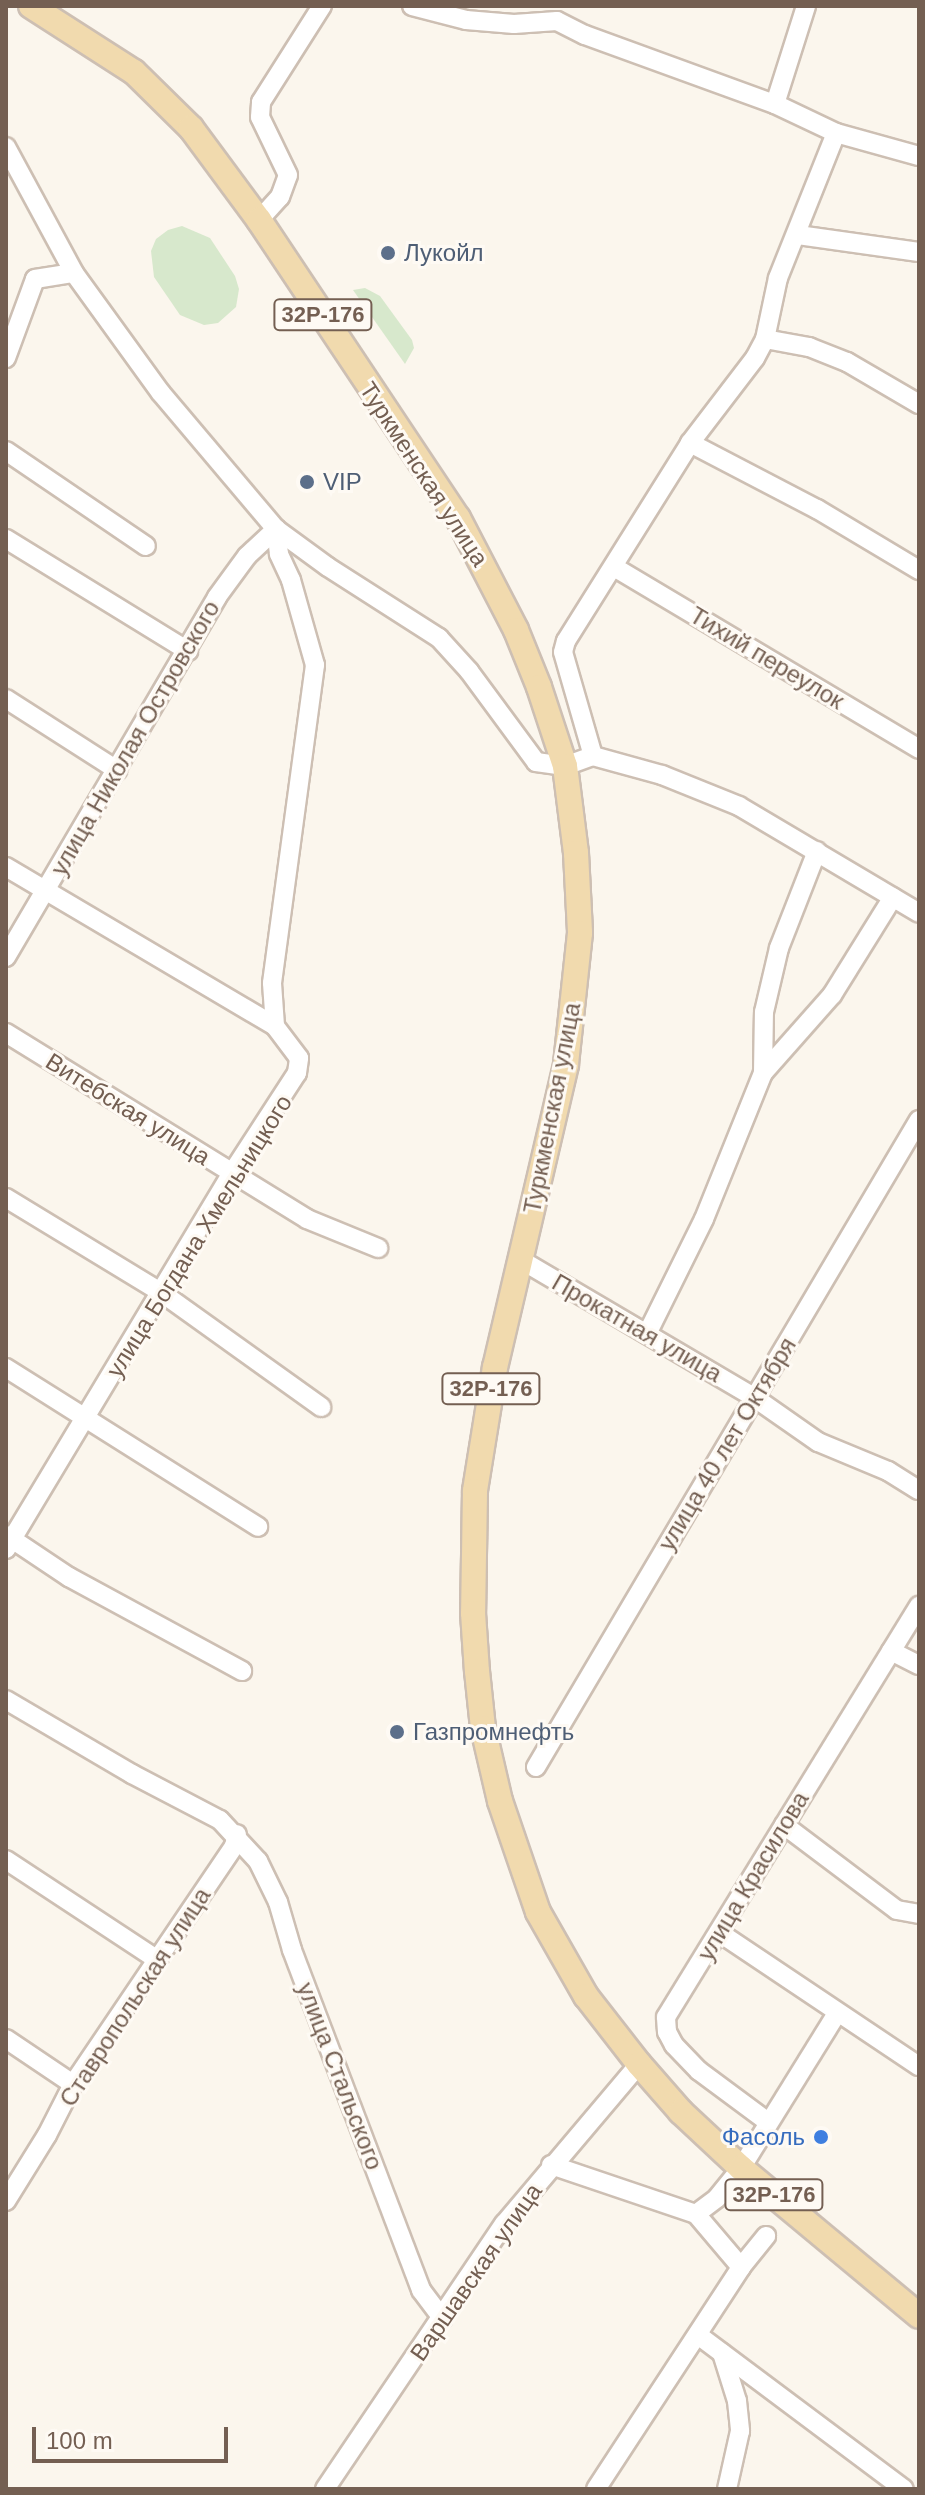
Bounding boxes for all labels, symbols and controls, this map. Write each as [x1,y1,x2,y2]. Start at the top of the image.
place label: Лукойл [404,239,484,267]
marker: Лукойл [379,244,397,262]
road number: 32Р-176 [273,297,373,333]
street label: Туркменская улица [354,376,494,572]
place label: VIP [323,468,362,496]
marker: VIP [298,473,316,491]
street label: улица Николая Островского [44,595,226,881]
street label: Тихий переулок [685,601,849,715]
street label: Туркменская улица [517,1000,587,1216]
street label: Витебская улица [40,1047,216,1171]
street label: улица Богдана Хмельницкого [100,1089,298,1383]
street label: Прокатная улица [547,1268,727,1388]
street label: улица 40 лет Октября [652,1332,802,1556]
road number: 32Р-176 [441,1371,541,1407]
place label: Газпромнефть [413,1718,574,1746]
marker: Газпромнефть [388,1723,406,1741]
street label: улица Красилова [691,1786,815,1966]
street label: Ставропольская улица [53,1882,217,2112]
street label: улица Стальского [291,1978,389,2174]
place label: Фасоль [722,2123,805,2151]
marker: Фасоль [812,2128,830,2146]
road number: 32Р-176 [724,2177,824,2213]
street label: Варшавская улица [404,2178,548,2366]
scale bar [36,2411,232,2461]
text: 100 m [46,2427,113,2454]

